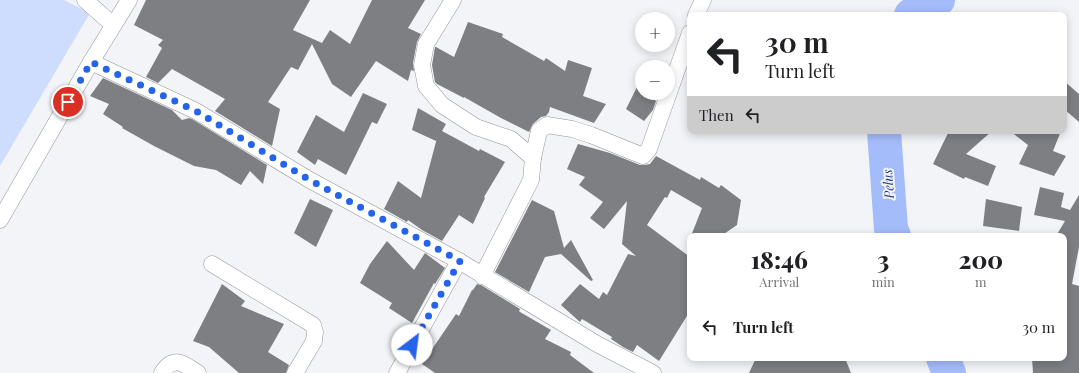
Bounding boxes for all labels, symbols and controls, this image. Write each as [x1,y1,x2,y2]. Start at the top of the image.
map controls [635,12,675,100]
button: + [635,12,675,52]
text: 30 m [765,23,829,60]
icon: left [699,28,751,80]
text: Turn left [765,59,835,83]
button: − [635,60,675,100]
pin [51,85,85,119]
icon: arrive [57,91,79,113]
icon: left [742,104,764,126]
text: Then [699,105,734,125]
water label: Pelus [878,169,897,200]
text: 18:46 [751,243,808,275]
text: 3 [877,243,889,275]
text: 200 [959,243,1003,275]
text: Arrival [759,273,799,290]
text: min [872,273,895,290]
text: m [975,273,987,290]
icon: left [699,316,721,338]
text: Turn left [733,317,794,337]
text: 30 m [1022,317,1055,337]
position arrow [391,324,433,366]

